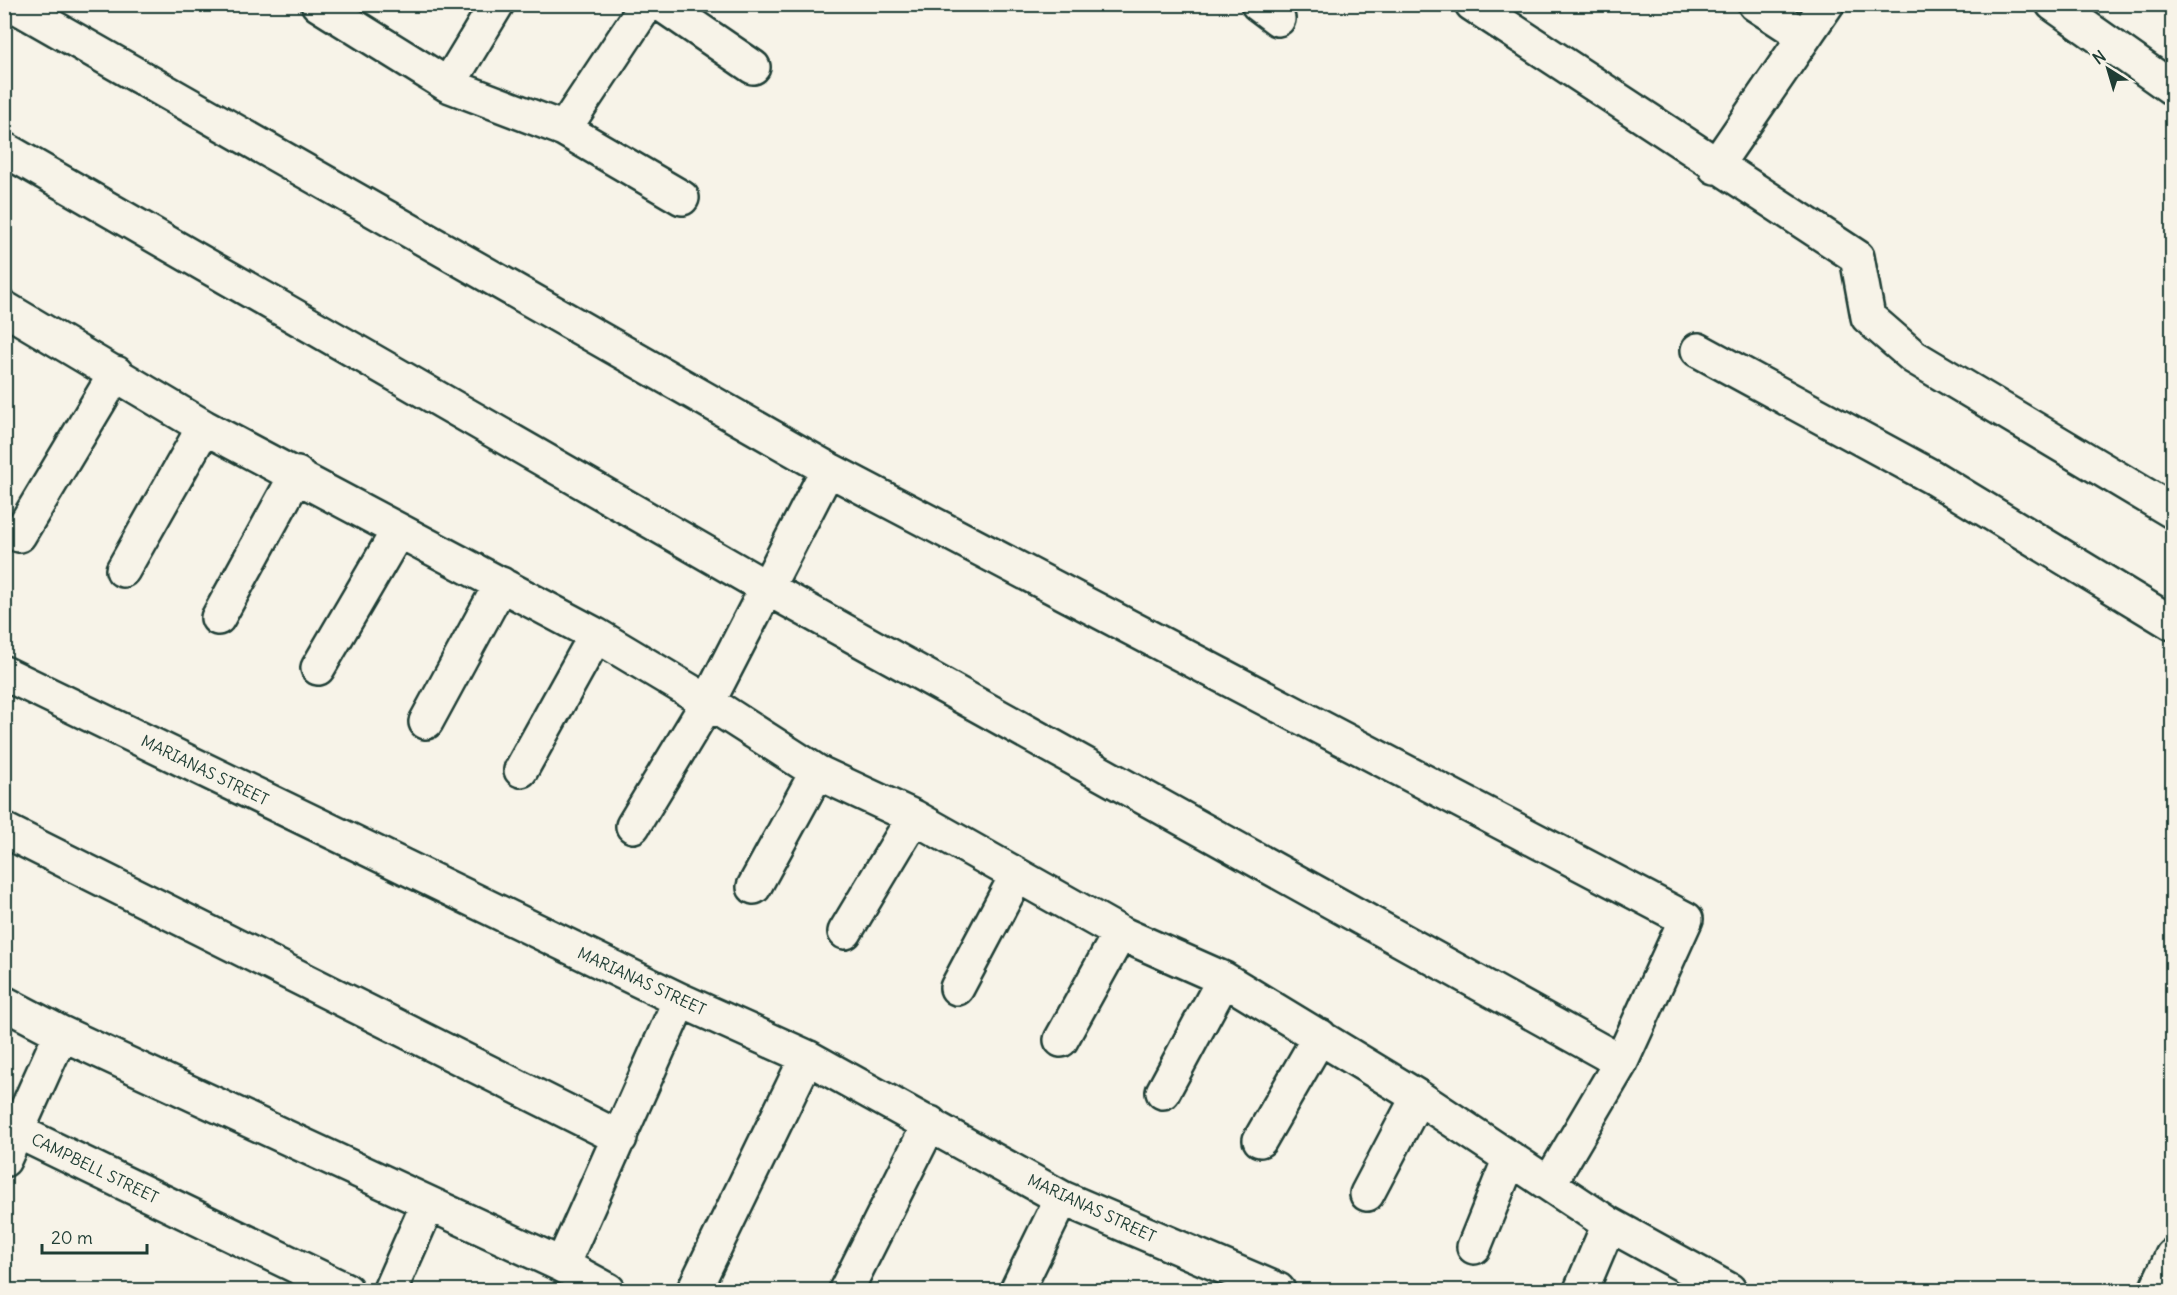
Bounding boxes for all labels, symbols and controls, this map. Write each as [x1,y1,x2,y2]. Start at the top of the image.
north arrow [2078,39,2138,99]
text: N [2089,46,2109,68]
street label: MARIANAS STREET [138,730,272,810]
street label: MARIANAS STREET [575,943,709,1019]
street label: CAMPBELL STREET [28,1129,162,1207]
street label: MARIANAS STREET [1025,1170,1159,1246]
scale bar [42,1217,147,1255]
text: 20 m [51,1226,93,1249]

